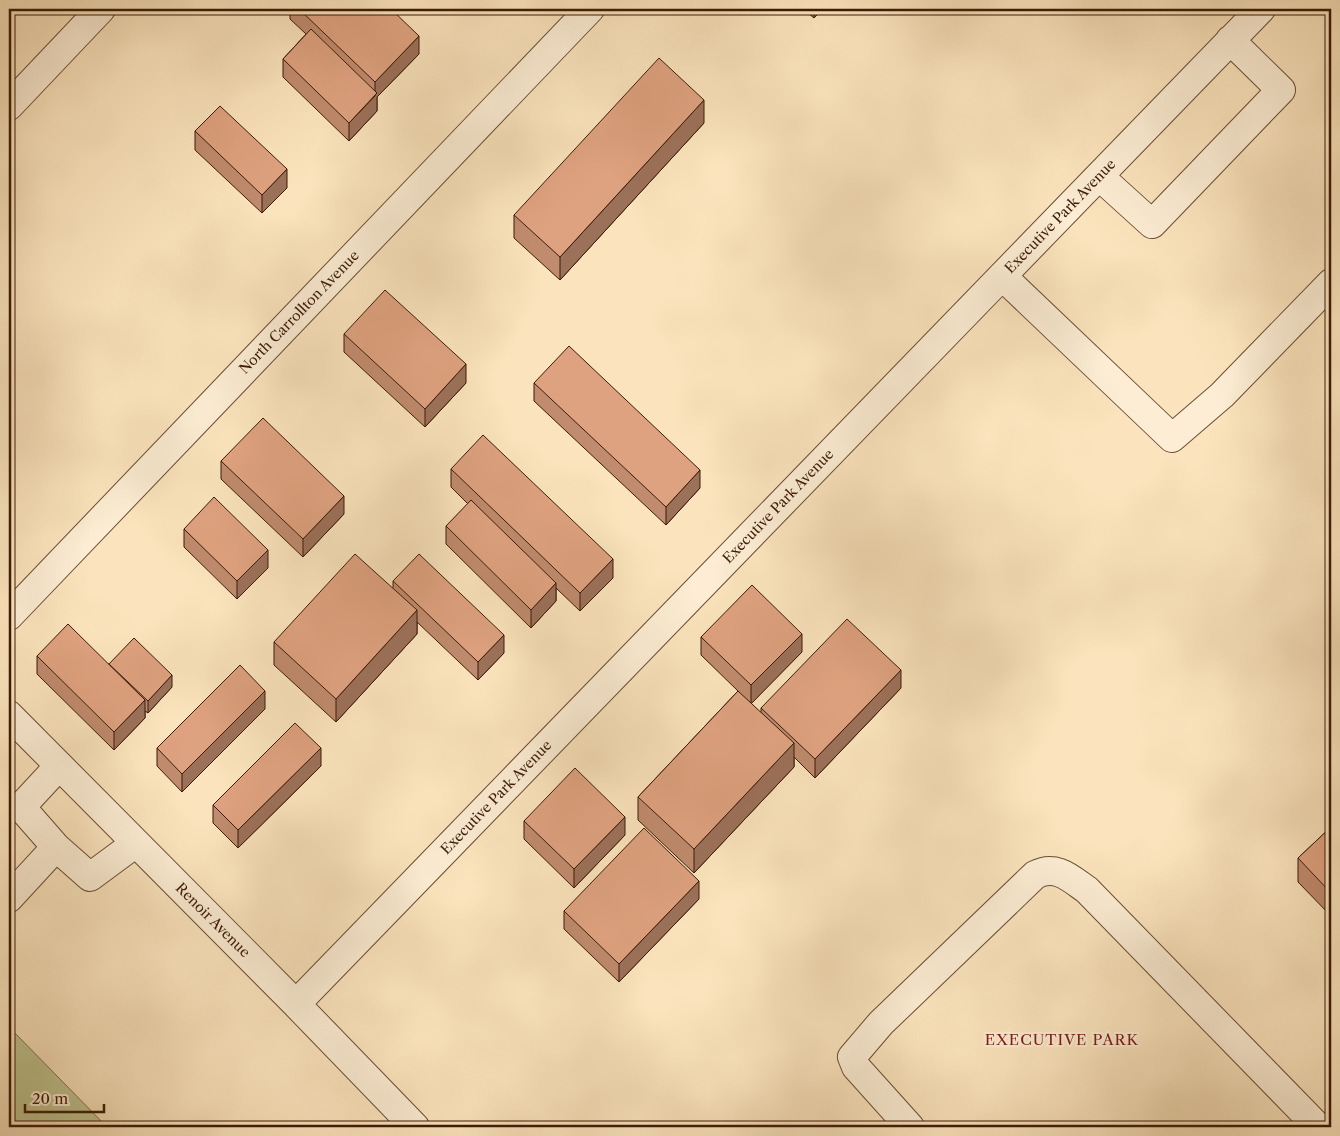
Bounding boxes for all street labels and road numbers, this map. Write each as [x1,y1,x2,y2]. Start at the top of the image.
street label: Executive Park Avenue [1001,155,1119,277]
street label: North Carrollton Avenue [235,246,363,378]
street label: Executive Park Avenue [719,445,837,567]
street label: Executive Park Avenue [437,736,555,858]
street label: Renoir Avenue [172,879,254,961]

